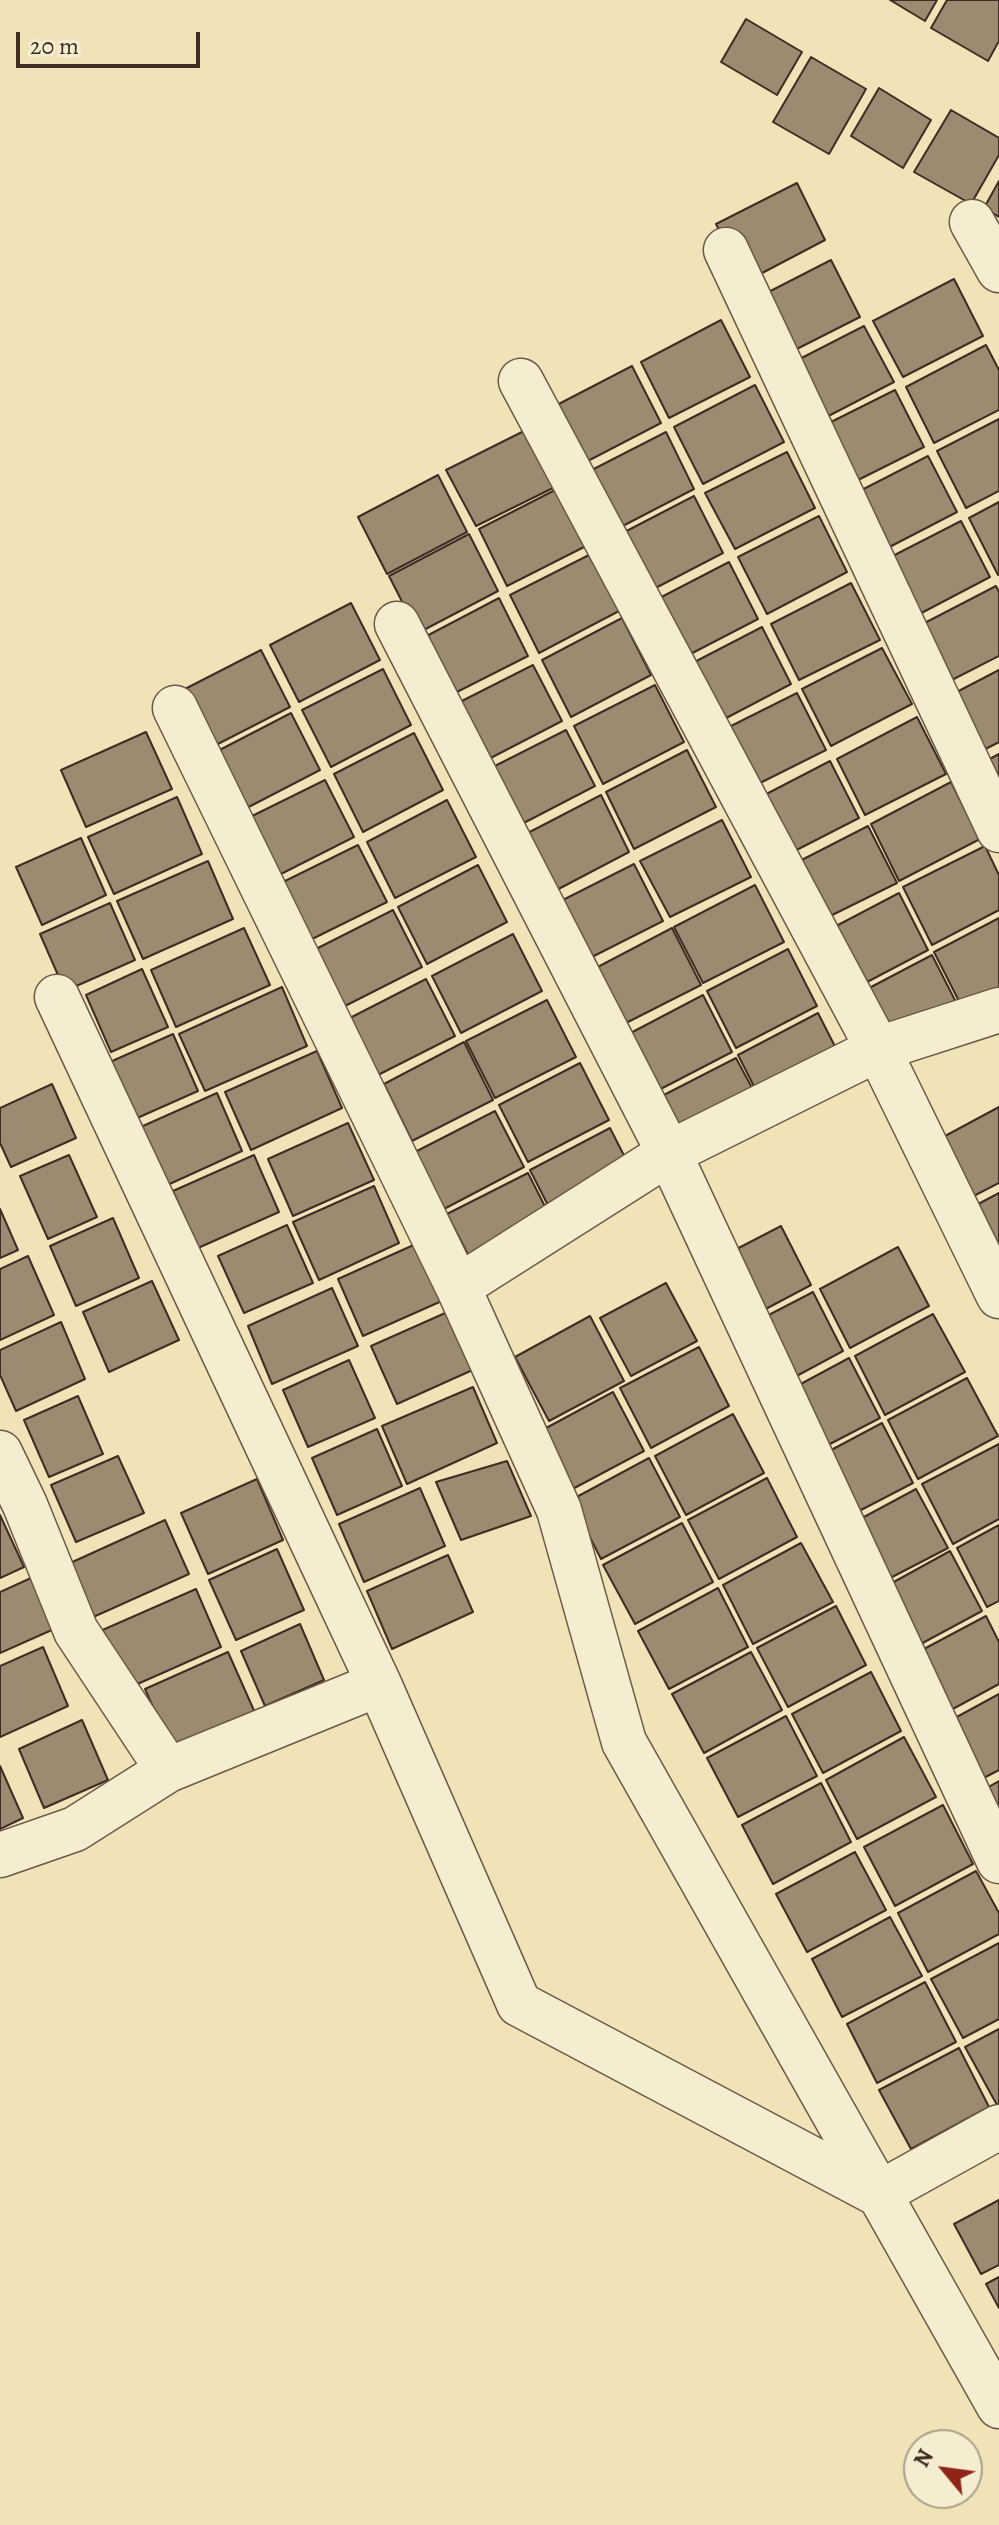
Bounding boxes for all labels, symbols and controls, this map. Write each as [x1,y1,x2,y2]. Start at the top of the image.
scale bar [20,16,204,66]
text: 20 m [30,30,79,62]
north arrow [903,2429,983,2509]
text: N [907,2444,941,2473]

